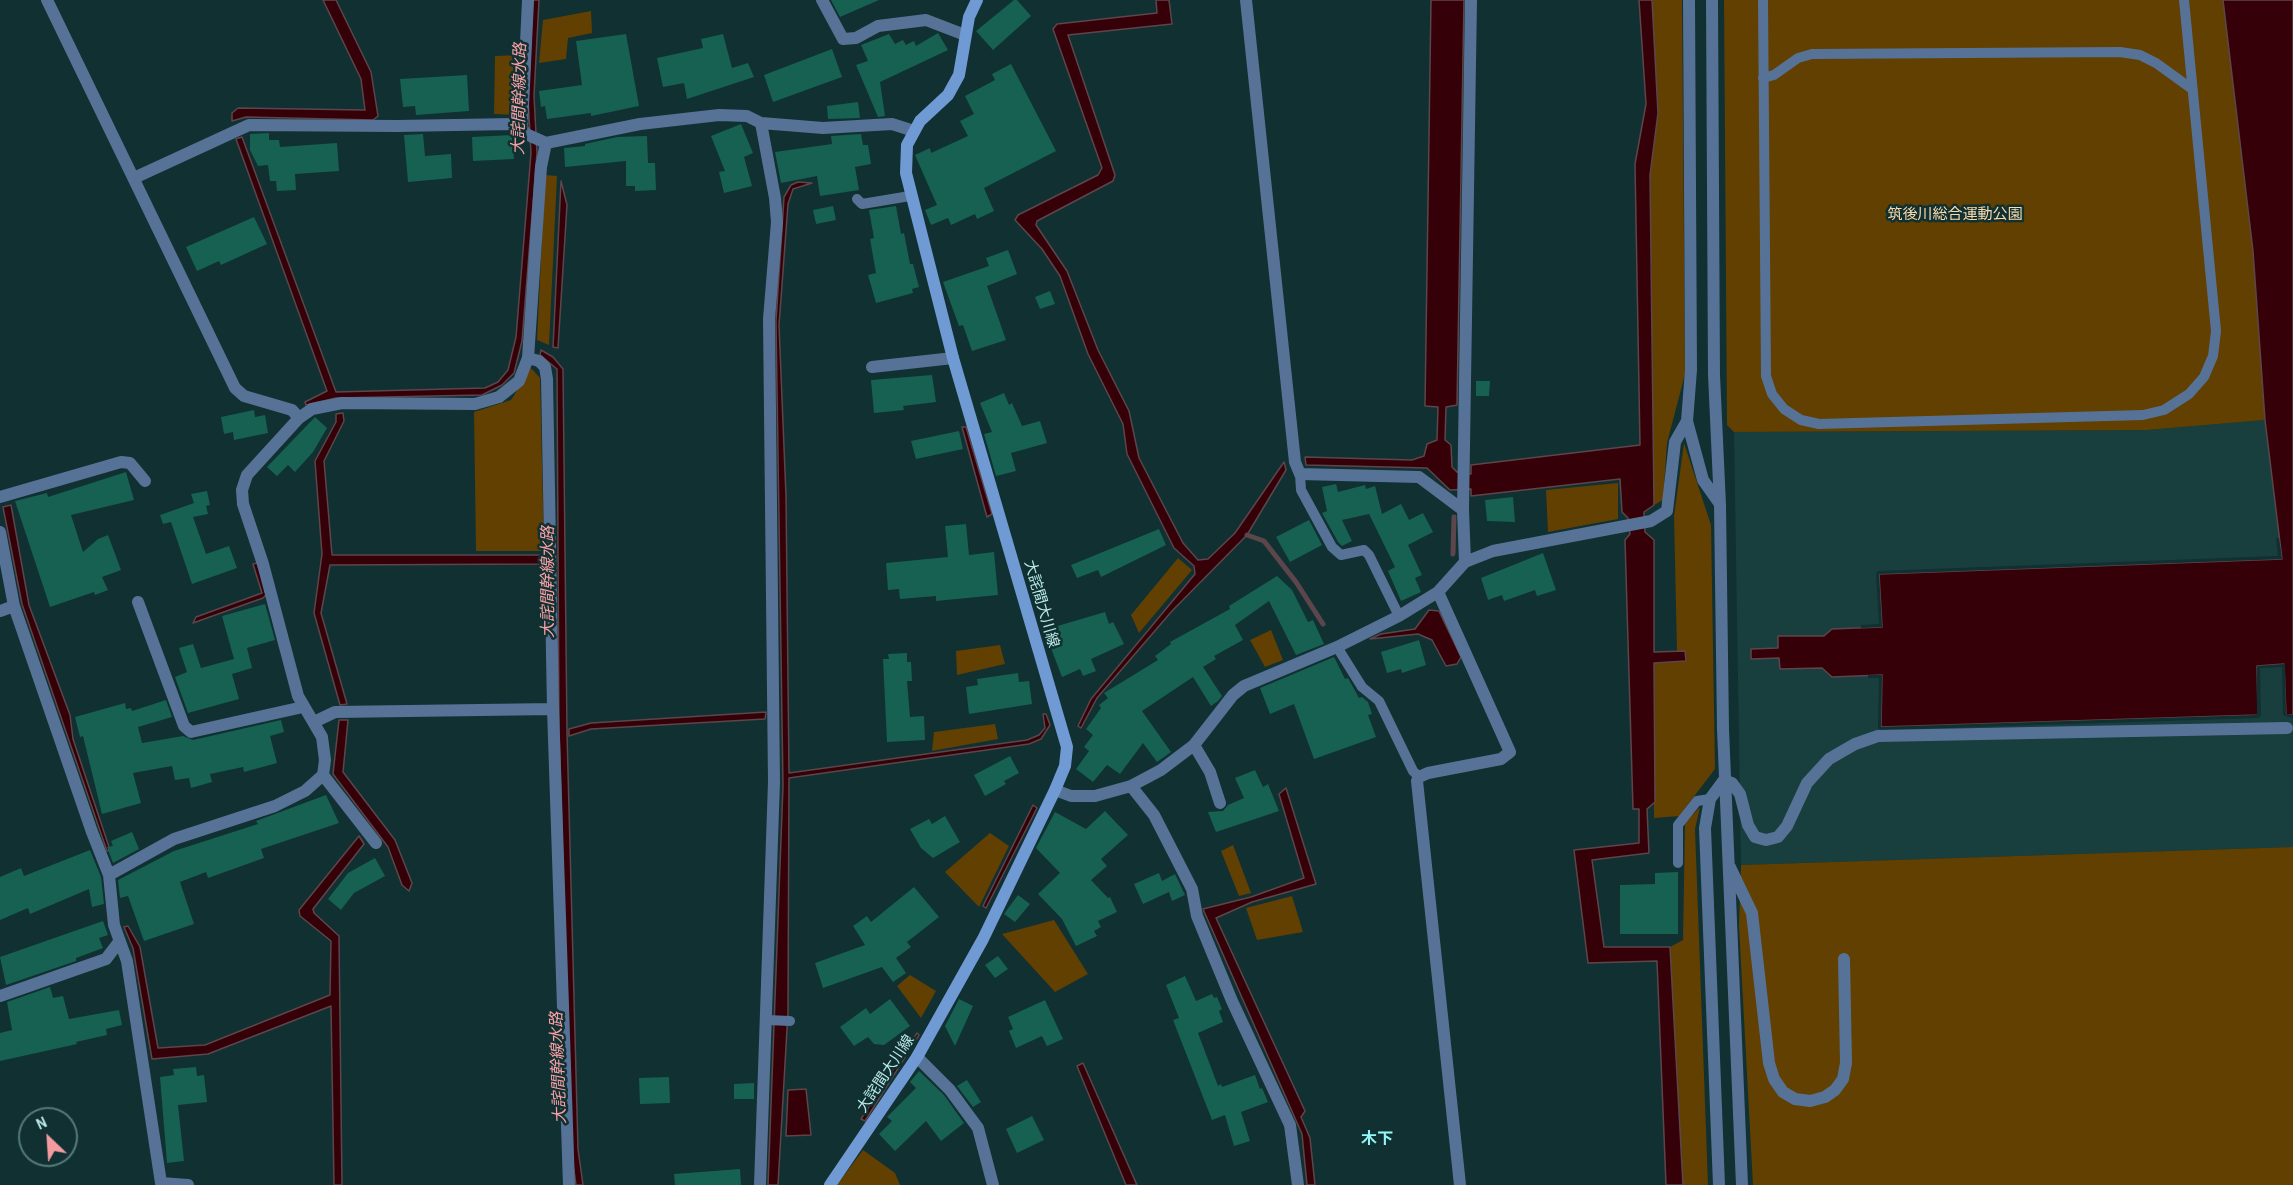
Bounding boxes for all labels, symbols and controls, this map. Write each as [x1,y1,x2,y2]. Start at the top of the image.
water label: 大詫間幹線水路 [509,43,531,155]
park label: 筑後川総合運動公園 [1888,206,2022,224]
water label: 大詫間幹線水路 [539,526,559,638]
street label: 大詫間大川線 [1020,558,1062,650]
water label: 大詫間幹線水路 [547,1012,571,1124]
street label: 大詫間大川線 [853,1032,919,1116]
north arrow [18,1107,78,1167]
text: N [32,1111,50,1134]
district label: 木下 [1361,1130,1393,1150]

